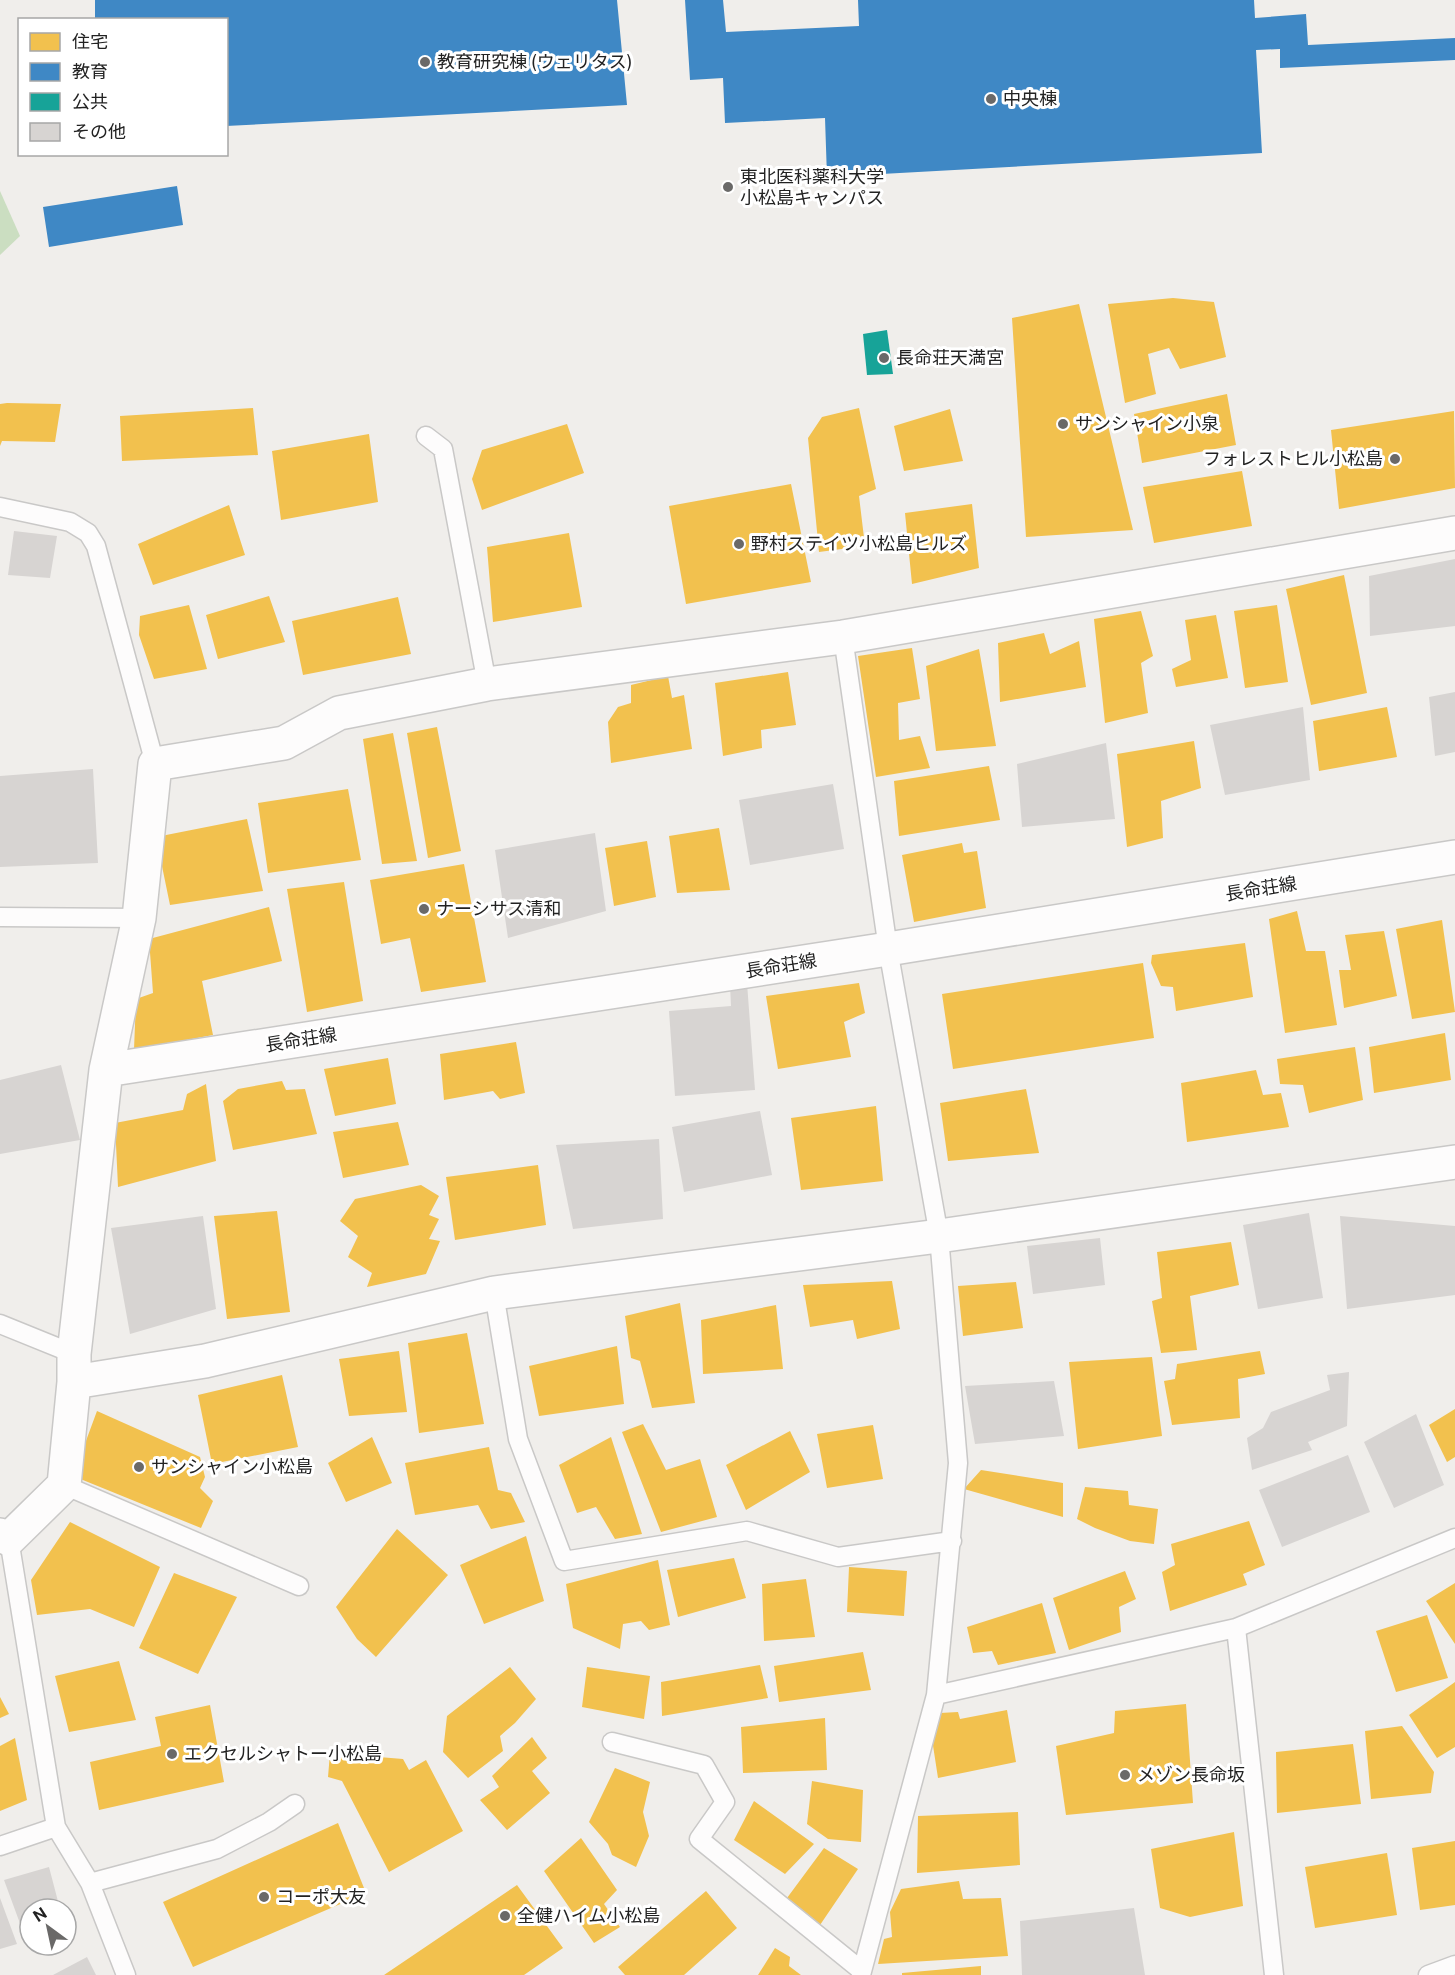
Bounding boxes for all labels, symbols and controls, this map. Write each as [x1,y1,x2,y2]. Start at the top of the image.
legend [18,18,228,156]
text: 住宅 [72,31,108,52]
place label: 教育研究棟 (ウェリタス) [437,51,632,72]
marker: 教育研究棟 (ウェリタス) [418,55,432,69]
text: 教育 [72,61,108,82]
place label: 中央棟 [1003,88,1057,109]
text: 公共 [72,91,108,112]
marker: 中央棟 [984,92,998,106]
text: その他 [72,121,126,142]
place label: 東北医科薬科大学 小松島キャンパス [740,166,884,208]
marker: 東北医科薬科大学 小松島キャンパス [721,180,735,194]
place label: 長命荘天満宮 [896,347,1004,368]
marker: 長命荘天満宮 [877,351,891,365]
place label: サンシャイン小泉 [1075,413,1219,434]
marker: サンシャイン小泉 [1056,417,1070,431]
place label: フォレストヒル小松島 [1203,448,1383,469]
marker: フォレストヒル小松島 [1388,452,1402,466]
place label: 野村ステイツ小松島ヒルズ [751,533,967,554]
marker: 野村ステイツ小松島ヒルズ [732,537,746,551]
street label: 長命荘線 [1224,873,1298,905]
place label: ナーシサス清和 [436,898,561,919]
marker: ナーシサス清和 [417,902,431,916]
street label: 長命荘線 [744,950,818,982]
street label: 長命荘線 [264,1024,338,1056]
place label: サンシャイン小松島 [151,1456,313,1477]
marker: サンシャイン小松島 [132,1460,146,1474]
place label: エクセルシャトー小松島 [184,1743,382,1764]
marker: エクセルシャトー小松島 [165,1747,179,1761]
place label: メゾン長命坂 [1137,1764,1245,1785]
marker: メゾン長命坂 [1118,1768,1132,1782]
place label: コーポ大友 [276,1886,366,1907]
marker: コーポ大友 [257,1890,271,1904]
north arrow [18,1897,78,1957]
text: N [30,1903,51,1926]
place label: 全健ハイム小松島 [517,1905,660,1926]
marker: 全健ハイム小松島 [498,1909,512,1923]

